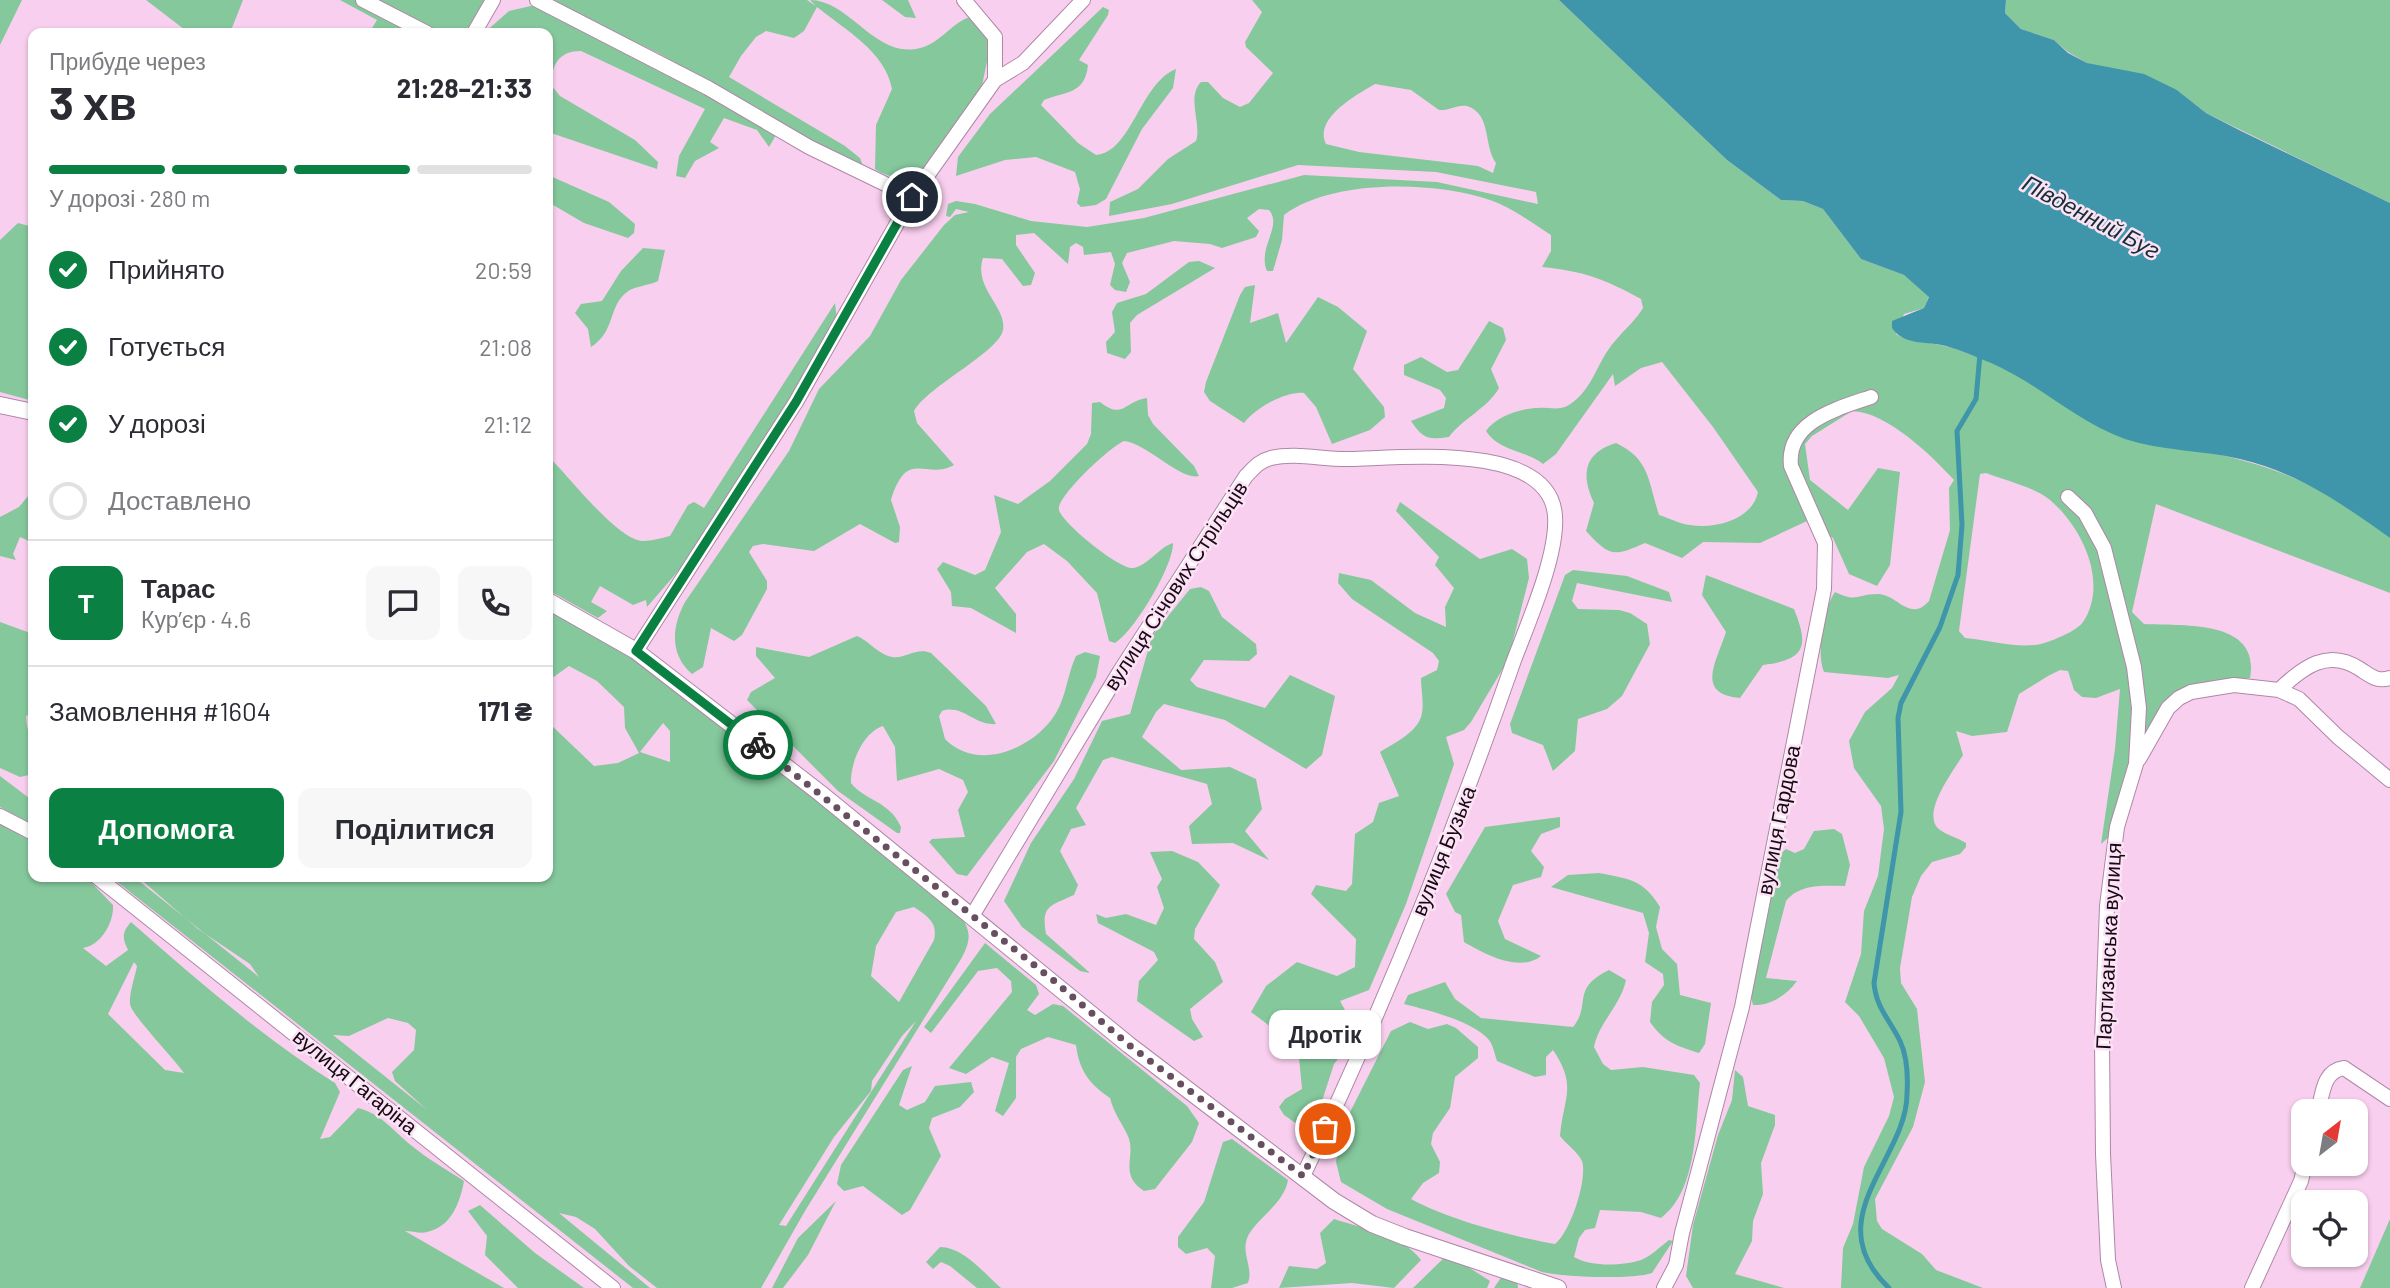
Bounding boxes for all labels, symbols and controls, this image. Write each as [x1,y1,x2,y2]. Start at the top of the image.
text: Прибуде через [49,47,206,75]
text: 21:28–21:33 [397,72,532,103]
text: 3 хв [49,74,137,129]
pin [882,167,942,227]
water label: Південний Буг [2018,168,2165,264]
icon: home [893,178,931,216]
text: У дорозі · 280 m [49,184,210,212]
icon: check [49,251,87,289]
text: Прийнято [108,253,225,284]
text: 20:59 [475,256,532,284]
icon: check [49,328,87,366]
text: Готується [108,330,225,361]
text: 21:08 [479,333,532,361]
icon: check [49,405,87,443]
text: У дорозі [108,407,206,438]
text: 21:12 [484,410,532,438]
street label: вулиця Січових Стрільців [1098,476,1252,695]
text: Доставлено [108,484,251,515]
button: chat [366,566,440,640]
button: phone [458,566,532,640]
text: Тарас [141,572,216,603]
text: Т [78,587,94,618]
text: Кур’єр · 4.6 [141,605,251,633]
text: Замовлення #1604 [49,695,271,726]
text: 171 ₴ [478,695,532,726]
courier [723,710,793,780]
icon: bike [739,726,777,764]
street label: вулиця Гардова [1751,742,1804,897]
street label: вулиця Бузька [1405,781,1480,919]
button: Допомога [49,788,284,868]
button: Поділитися [298,788,532,868]
street label: Партизанська вулиця [2090,842,2125,1050]
callout: Дротік [1269,1010,1381,1059]
text: Дротік [1288,1020,1362,1048]
street label: вулиця Гагаріна [289,1023,423,1139]
pin [1295,1099,1355,1159]
north arrow [2291,1099,2368,1176]
map controls [2291,1099,2368,1267]
icon: bag [1306,1110,1344,1148]
button: locate [2291,1190,2368,1267]

